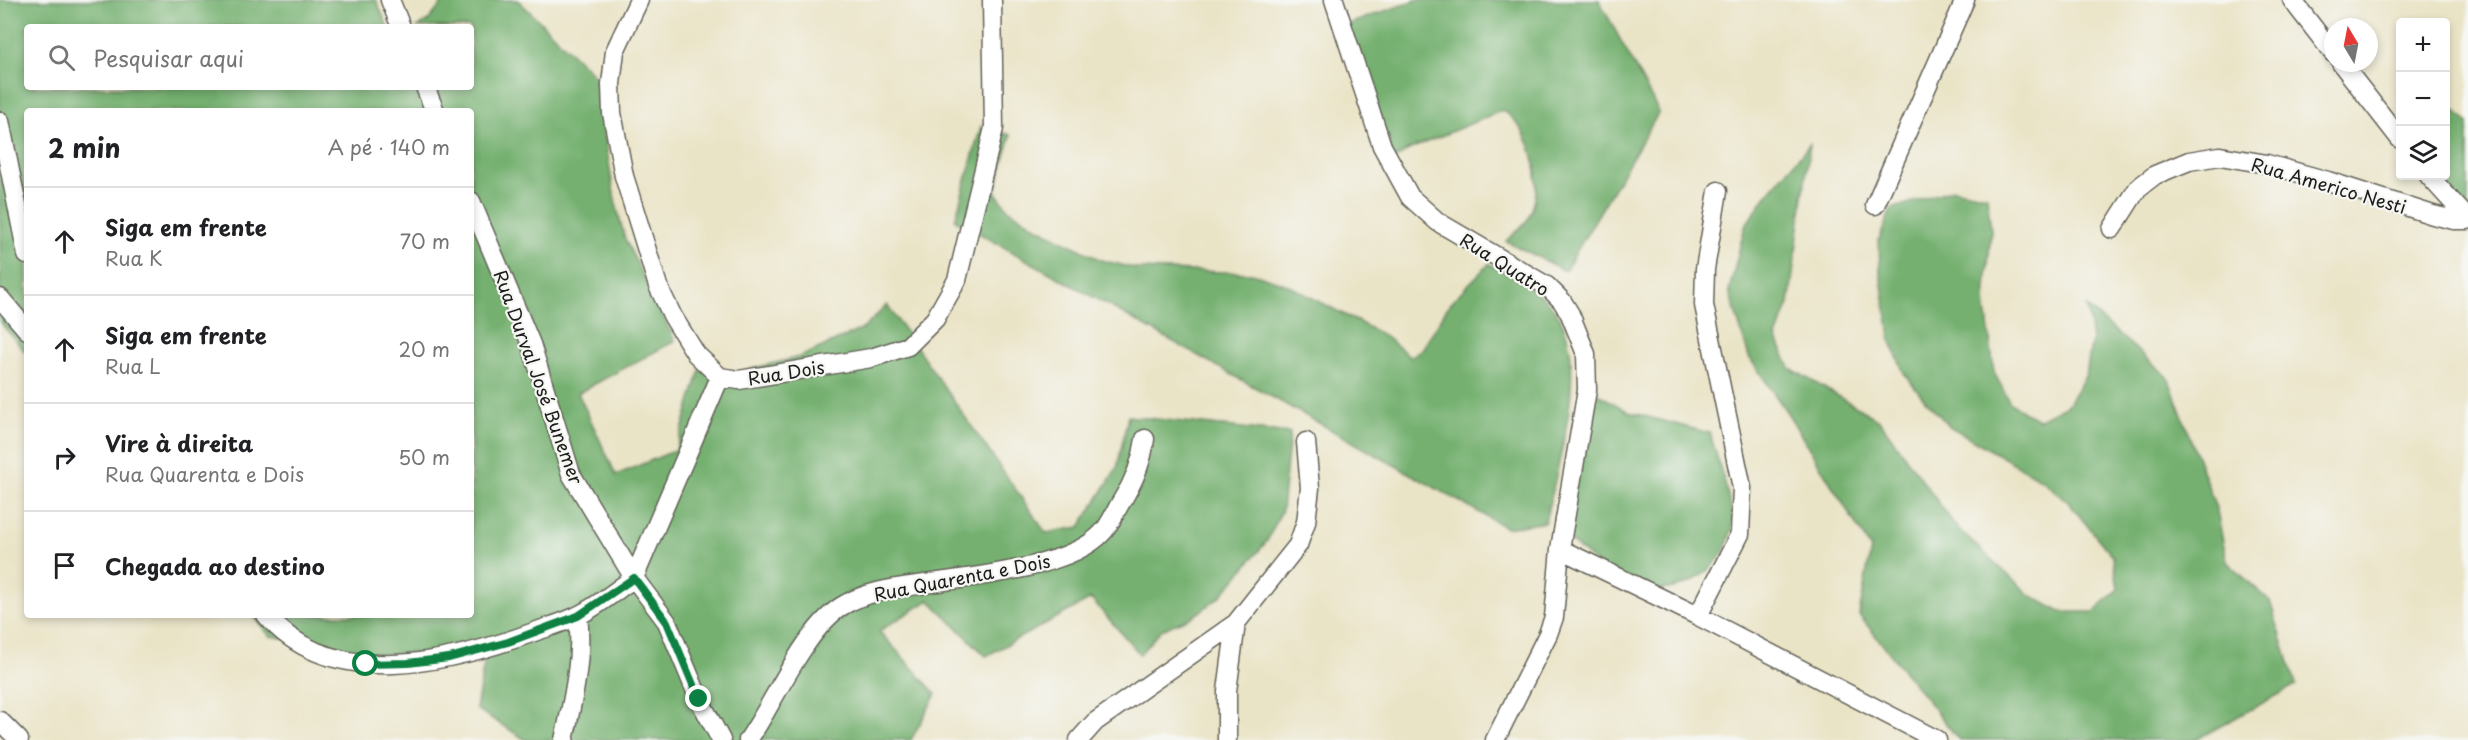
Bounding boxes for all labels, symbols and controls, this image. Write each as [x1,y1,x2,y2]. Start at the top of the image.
north arrow [2324,18,2378,72]
map controls [2396,18,2450,180]
button: + [2396,18,2450,72]
search box [24,24,474,90]
icon: search [45,41,78,74]
text: Pesquisar aqui [93,41,244,74]
button: − [2396,72,2450,126]
button: layers [2396,126,2450,180]
text: 2 min [48,128,121,167]
text: A pé · 140 m [328,132,450,162]
street label: Rua Americo Nesti [2248,150,2410,220]
text: Siga em frente [105,210,267,243]
icon: ahead [48,225,81,258]
text: 70 m [400,226,450,256]
street label: Rua Quatro [1455,226,1555,302]
text: Rua K [105,243,163,273]
street label: Rua Durval José Bunemer [488,266,591,489]
text: Siga em frente [105,318,267,351]
icon: ahead [48,333,81,366]
text: 20 m [398,334,450,364]
text: Rua L [105,351,161,381]
street label: Rua Dois [746,353,826,391]
text: Vire à direita [105,426,253,459]
icon: right [48,441,81,474]
text: 50 m [398,442,450,472]
text: Rua Quarenta e Dois [105,459,304,489]
street label: Rua Quarenta e Dois [871,547,1053,607]
icon: arrive [48,549,81,582]
text: Chegada ao destino [105,549,325,582]
route start [352,650,378,676]
route end [685,685,711,711]

